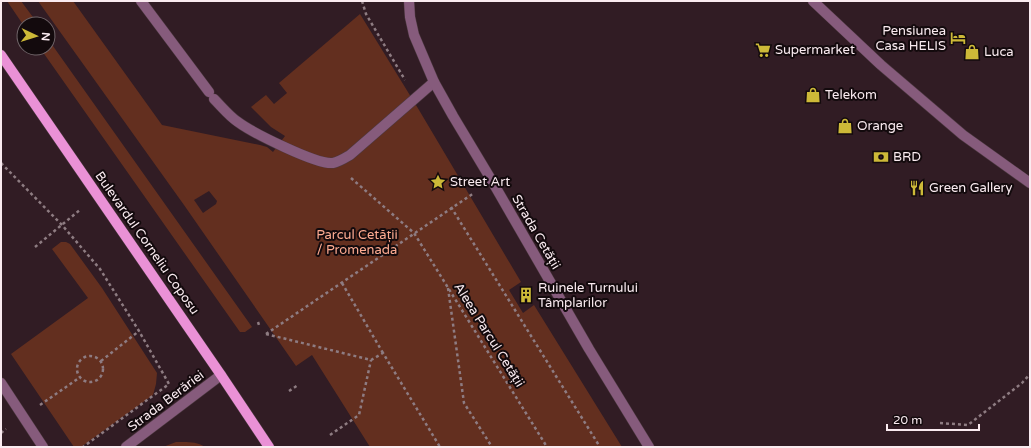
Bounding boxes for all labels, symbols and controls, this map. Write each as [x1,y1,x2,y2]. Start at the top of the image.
north arrow [16,16,56,56]
place label: Pensiunea Casa HELIS [875,23,946,54]
hotel icon: Pensiunea Casa HELIS [949,29,967,47]
text: N [39,32,52,42]
supermarket icon: Supermarket [754,41,772,59]
place label: Supermarket [775,42,855,58]
shop icon: Luca [963,43,981,61]
place label: Luca [984,44,1014,60]
shop icon: Telekom [804,86,822,104]
place label: Telekom [825,87,877,103]
shop icon: Orange [836,117,854,135]
place label: Orange [857,118,903,134]
bank icon: BRD [872,148,890,166]
place label: BRD [893,149,921,165]
street label: Bulevardul Corneliu Coposu [91,168,203,318]
place icon: Street Art [429,173,447,191]
place label: Street Art [450,174,510,190]
restaurant icon: Green Gallery [908,179,926,197]
place label: Green Gallery [929,180,1013,196]
street label: Strada Cetății [508,192,564,272]
park label: Parcul Cetății / Promenada [316,227,398,258]
street label: Aleea Parcul Cetății [450,280,528,390]
place label: Ruinele Turnului Tâmplarilor [538,280,638,311]
building icon: Ruinele Turnului Tâmplarilor [517,286,535,304]
street label: Strada Berăriei [125,367,207,435]
scale bar [887,406,979,432]
text: 20 m [893,413,922,427]

